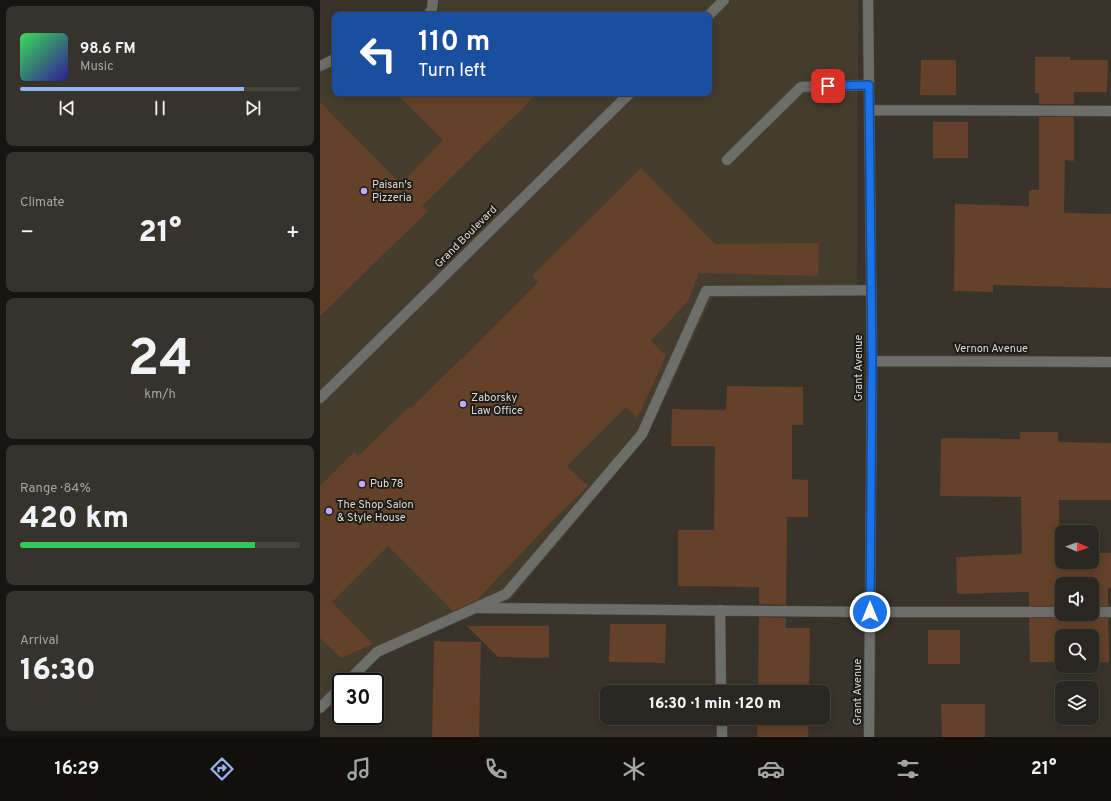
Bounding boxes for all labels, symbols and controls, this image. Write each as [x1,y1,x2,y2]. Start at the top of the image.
text: 110 m [418,25,490,61]
icon: left [352,28,404,80]
text: 98.6 FM [80,40,136,59]
text: Music [80,59,114,75]
text: Turn left [418,60,486,83]
pin [811,69,845,103]
icon: arrive [817,75,839,97]
icon: previous [56,97,78,119]
icon: pause [149,97,171,119]
icon: next [242,97,264,119]
place label: Paisan's Pizzeria [372,178,412,205]
marker: Paisan's Pizzeria [359,186,369,196]
text: Climate [20,195,65,211]
street label: Grand Boulevard [432,203,500,271]
text: 21° [138,215,182,252]
text: − [20,220,34,247]
text: + [286,220,300,247]
text: 24 [127,328,193,394]
street label: Grant Avenue [852,335,866,401]
street label: Vernon Avenue [954,342,1028,356]
text: km/h [144,387,176,403]
place label: Zaborsky Law Office [471,391,523,418]
marker: Zaborsky Law Office [458,399,468,409]
place label: Pub 78 [370,477,403,491]
marker: Pub 78 [357,479,367,489]
text: Range · 84% [20,481,91,497]
place label: The Shop Salon & Style House [337,498,414,525]
text: 420 km [20,501,129,538]
marker: The Shop Salon & Style House [324,506,334,516]
north arrow [1055,525,1099,569]
map controls [1055,525,1099,725]
button: sound [1055,577,1099,621]
position arrow [849,591,891,633]
button: search [1055,629,1099,673]
text: Arrival [20,633,59,649]
text: 16:30 [20,653,96,690]
street label: Grant Avenue [851,659,865,725]
speed limit sign: 30 [332,673,384,725]
button: layers [1055,681,1099,725]
text: 16:30 · 1 min · 120 m [649,695,781,714]
icon: directions [208,755,236,783]
icon: music [345,755,373,783]
icon: phone [482,755,510,783]
icon: climate [620,755,648,783]
icon: car [757,755,785,783]
icon: filters [894,755,922,783]
text: 16:29 [55,758,99,781]
text: 21° [1031,758,1056,781]

